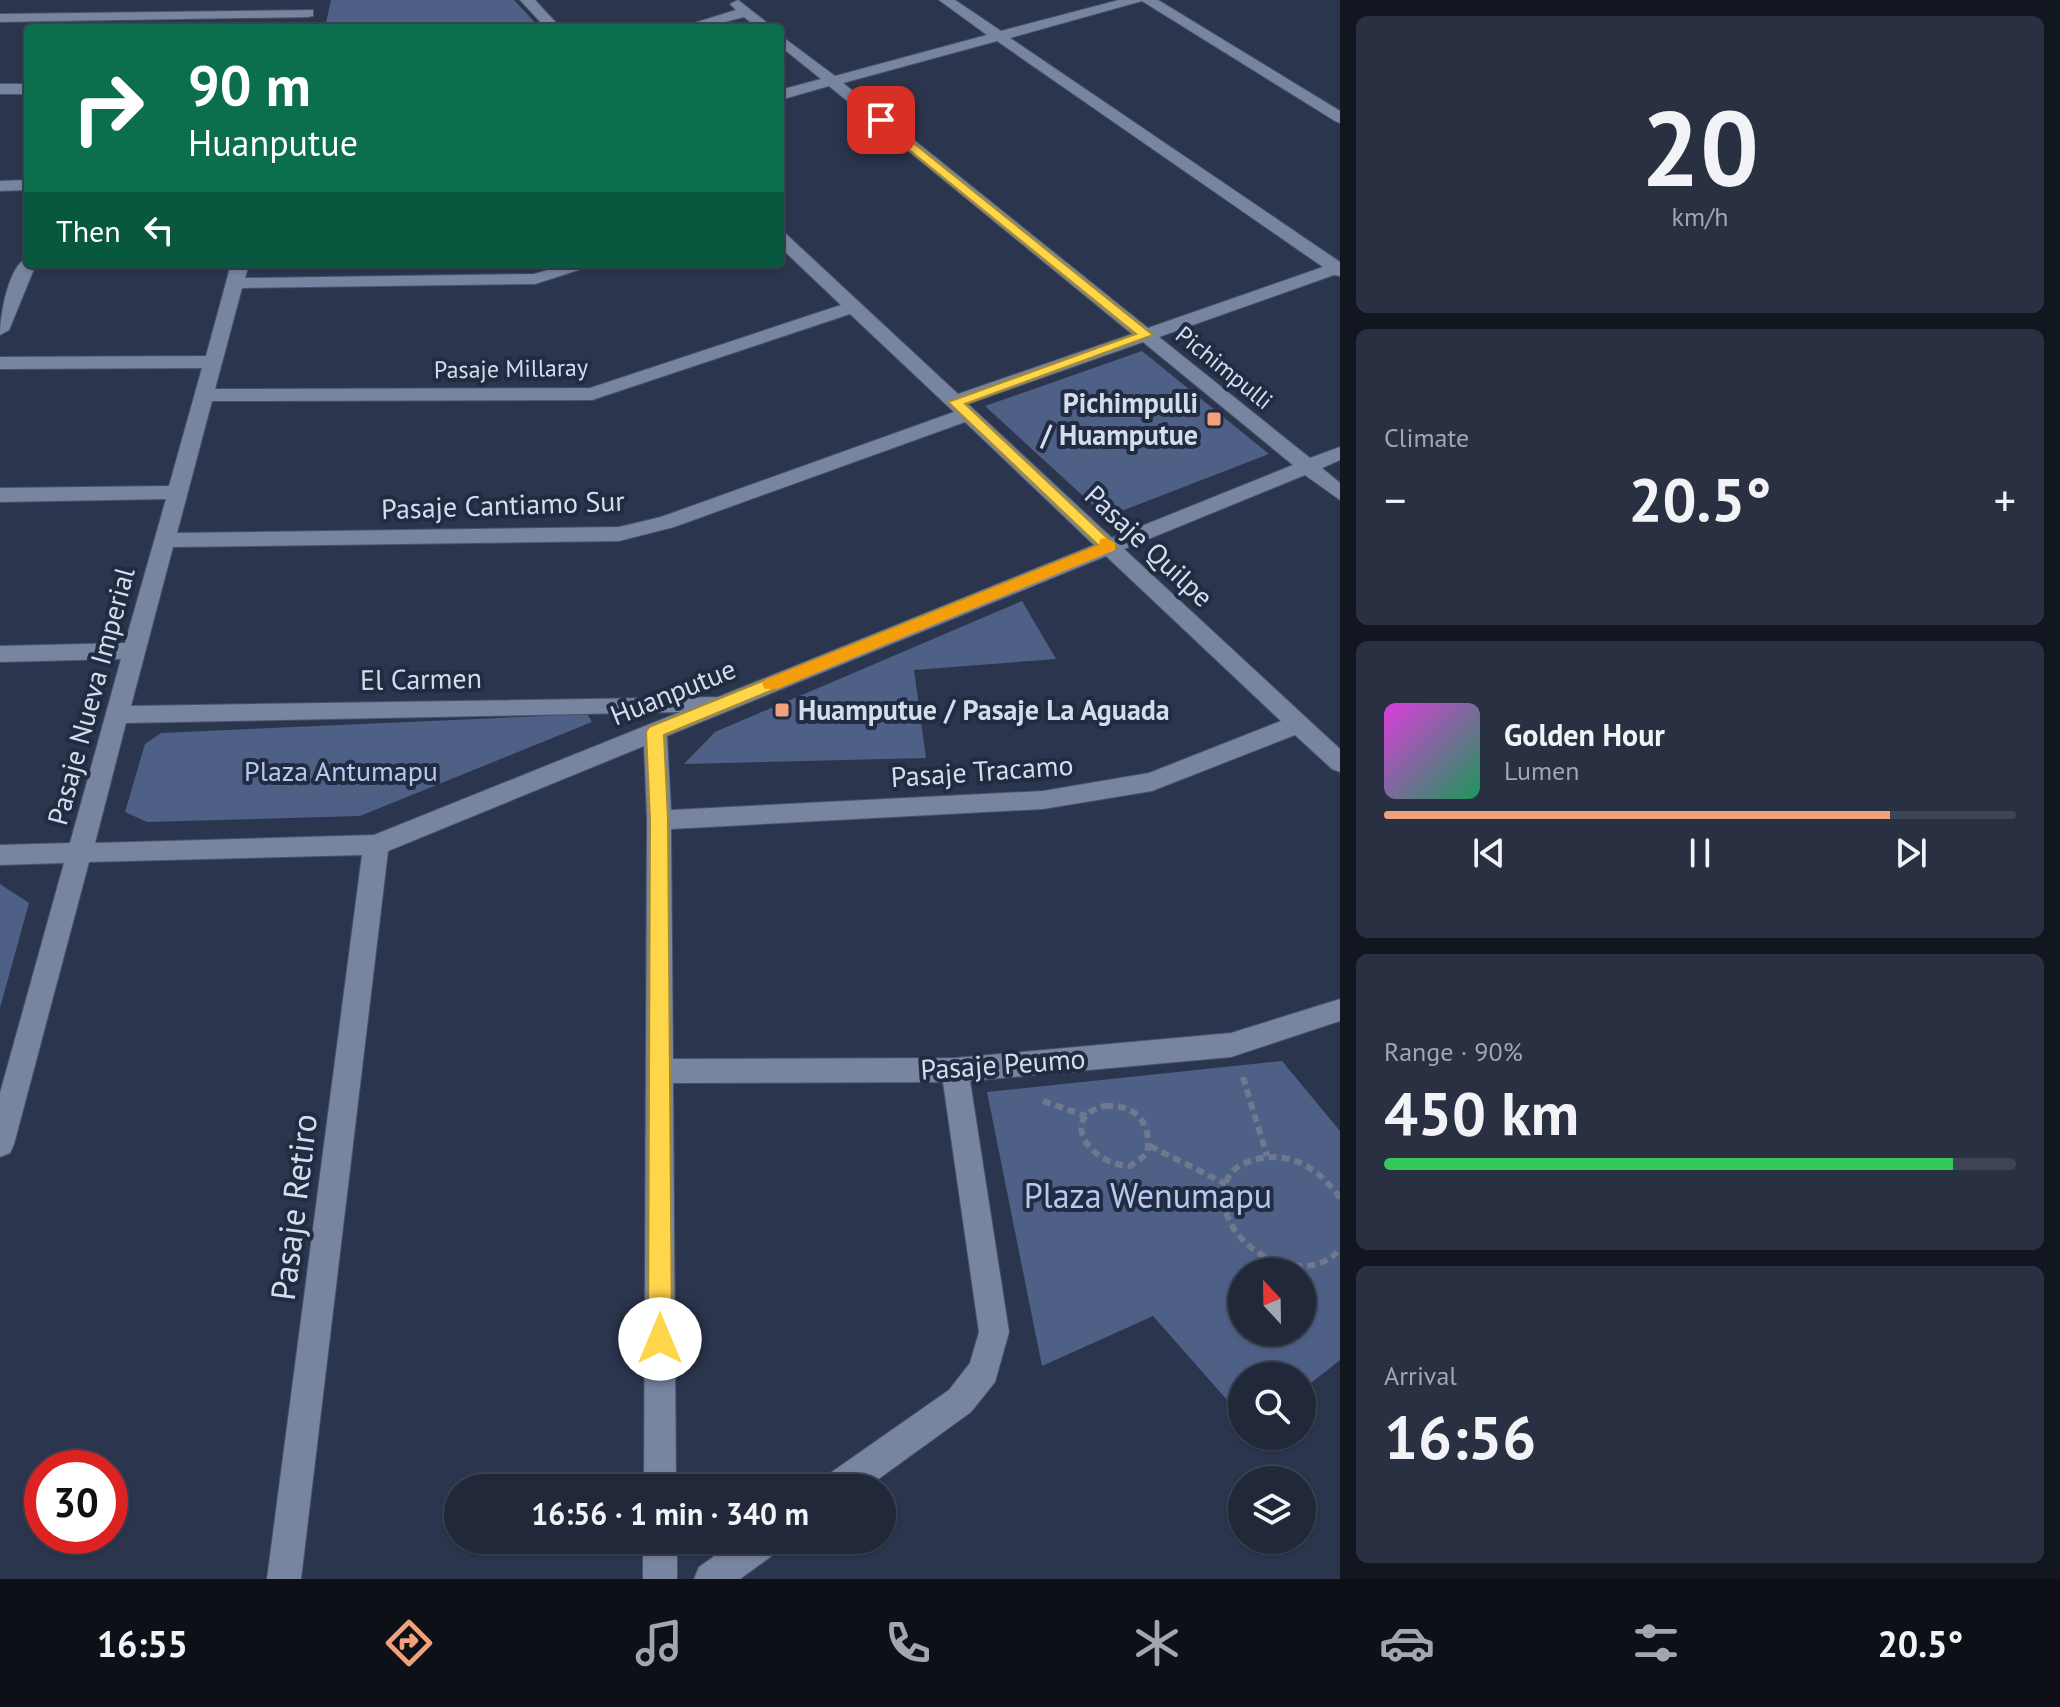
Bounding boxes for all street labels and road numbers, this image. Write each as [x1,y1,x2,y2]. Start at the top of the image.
street label: Pichimpulli [1169,319,1279,416]
street label: Pasaje Millaray [434,352,588,385]
street label: Pasaje Quilpe [1077,477,1221,615]
street label: Pasaje Cantiamo Sur [381,482,626,527]
street label: Pasaje Nueva Imperial [38,563,143,829]
street label: Huanputue [605,650,741,733]
street label: El Carmen [360,659,482,698]
street label: Pasaje Tracamo [889,746,1074,795]
street label: Pasaje Peumo [919,1039,1087,1088]
street label: Pasaje Retiro [260,1111,326,1303]

